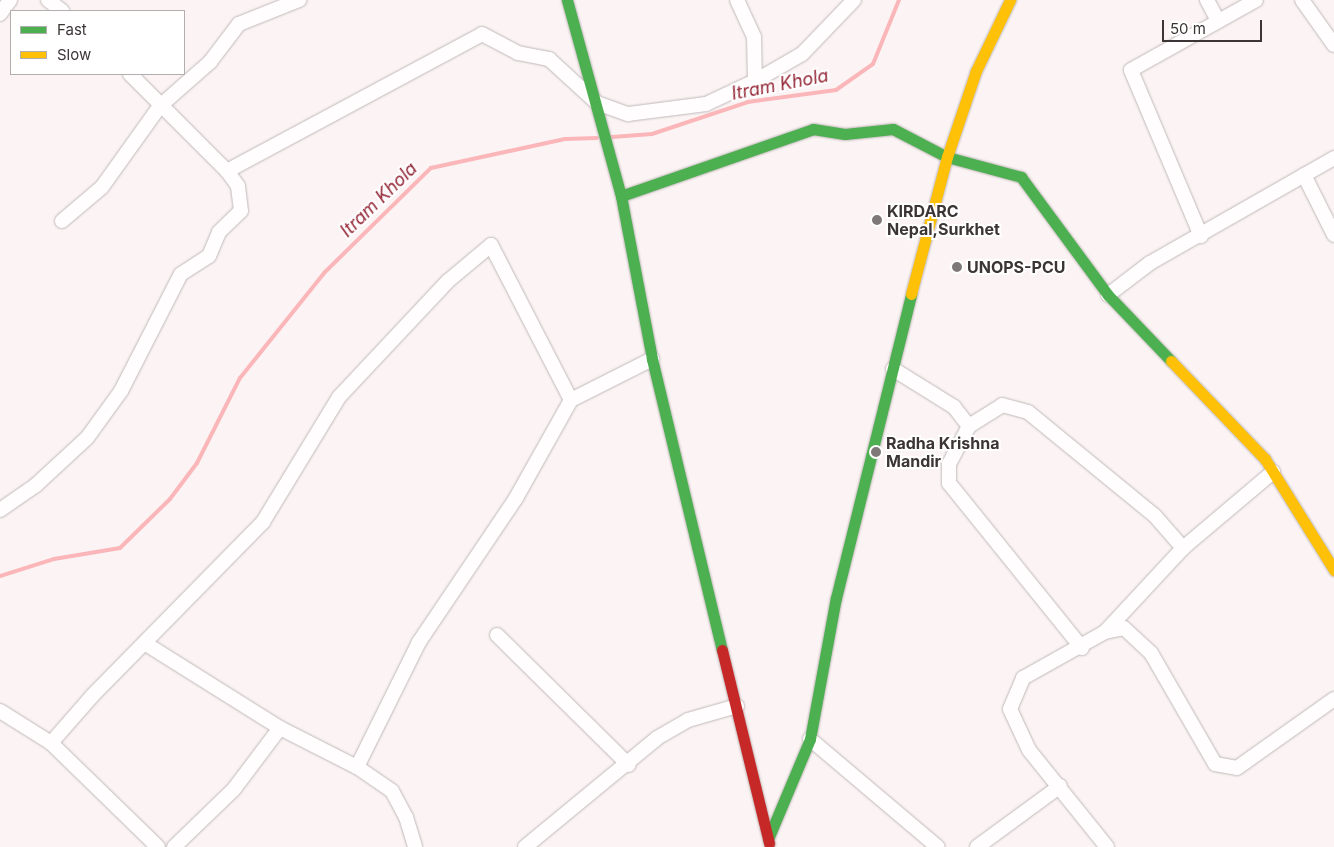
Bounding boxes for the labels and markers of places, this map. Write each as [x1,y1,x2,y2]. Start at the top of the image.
place label: KIRDARC Nepal,Surkhet [887,201,1000,239]
marker: KIRDARC Nepal,Surkhet [871,214,883,226]
place label: UNOPS-PCU [967,257,1065,277]
marker: UNOPS-PCU [951,261,963,273]
place label: Radha Krishna Mandir [886,433,999,471]
marker: Radha Krishna Mandir [870,446,882,458]

